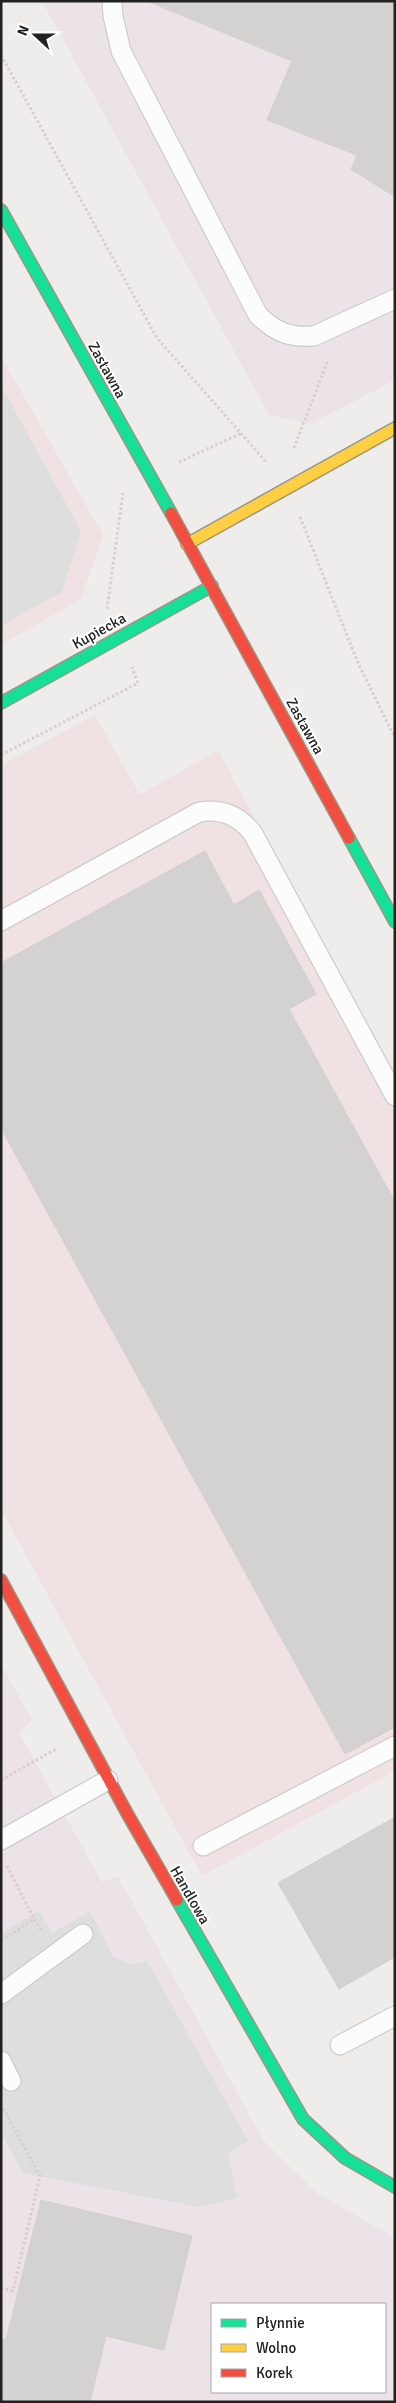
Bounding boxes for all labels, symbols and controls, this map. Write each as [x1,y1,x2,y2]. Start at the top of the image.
north arrow [10,10,60,60]
text: N [14,23,33,38]
street label: Zastawna [84,339,130,401]
street label: Kupiecka [69,609,129,653]
street label: Zastawna [282,695,328,757]
street label: Handlowa [166,1863,214,1927]
legend [211,2303,386,2393]
text: Płynnie [256,2314,305,2332]
text: Wolno [256,2339,297,2357]
text: Korek [256,2364,293,2382]

